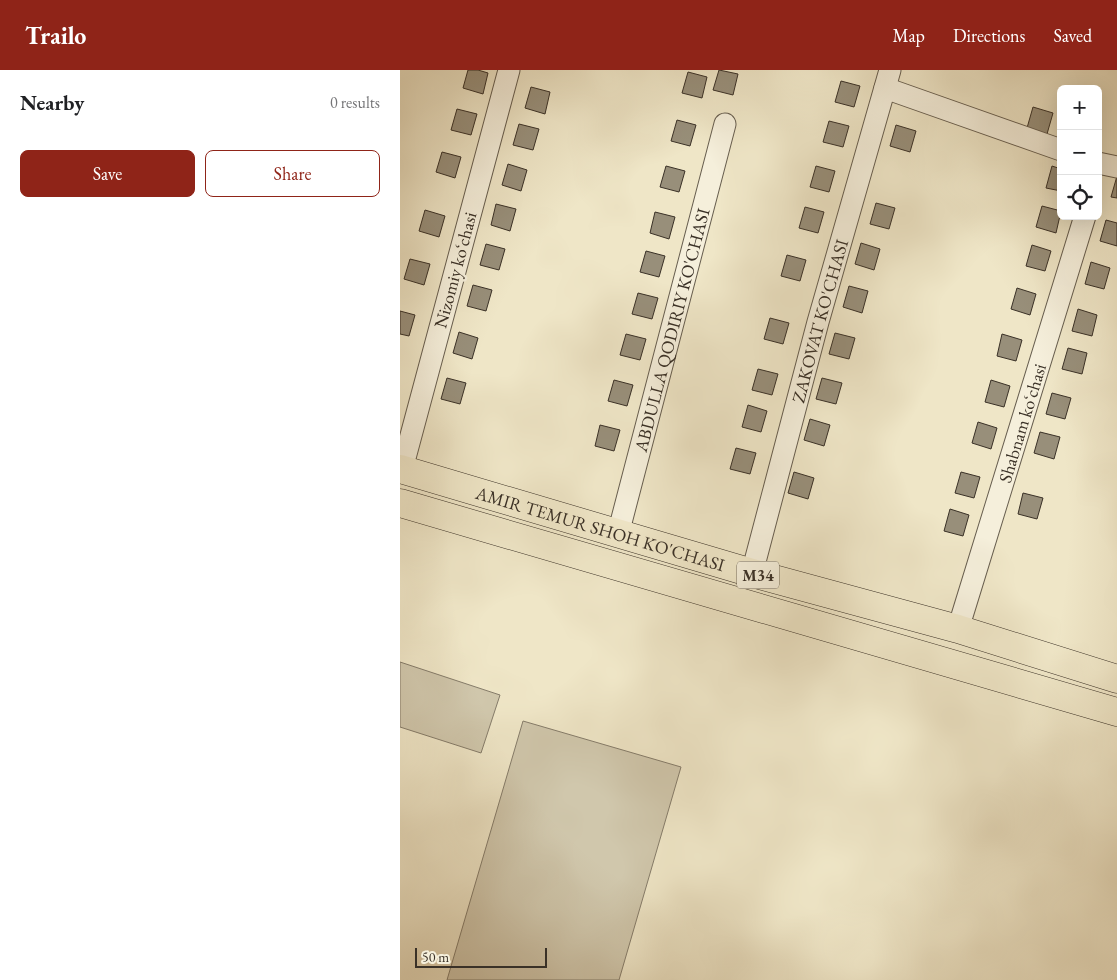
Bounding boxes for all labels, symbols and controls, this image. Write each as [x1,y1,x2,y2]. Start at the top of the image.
text: Trailo [25,20,86,51]
text: Map [893,24,925,47]
text: Directions [953,24,1025,47]
text: Saved [1053,24,1092,47]
map controls [1057,85,1102,220]
button: + [1057,85,1102,130]
text: Nearby [20,89,84,116]
text: 0 results [330,92,380,113]
button: − [1057,130,1102,175]
button: Save [20,150,195,197]
button: Share [205,150,380,197]
button: locate [1057,175,1102,220]
street label: ABDULLA QODIRIY KO'CHASI [628,205,714,455]
street label: Nizomiy koʻchasi [428,209,482,331]
street label: ZAKOVAT KO'CHASI [786,236,853,405]
street label: Shabnam koʻchasi [993,360,1051,485]
street label: AMIR TEMUR SHOH KO'CHASI [472,480,728,576]
road number: M34 [737,562,779,588]
scale bar [415,945,548,968]
text: 50 m [422,948,449,966]

